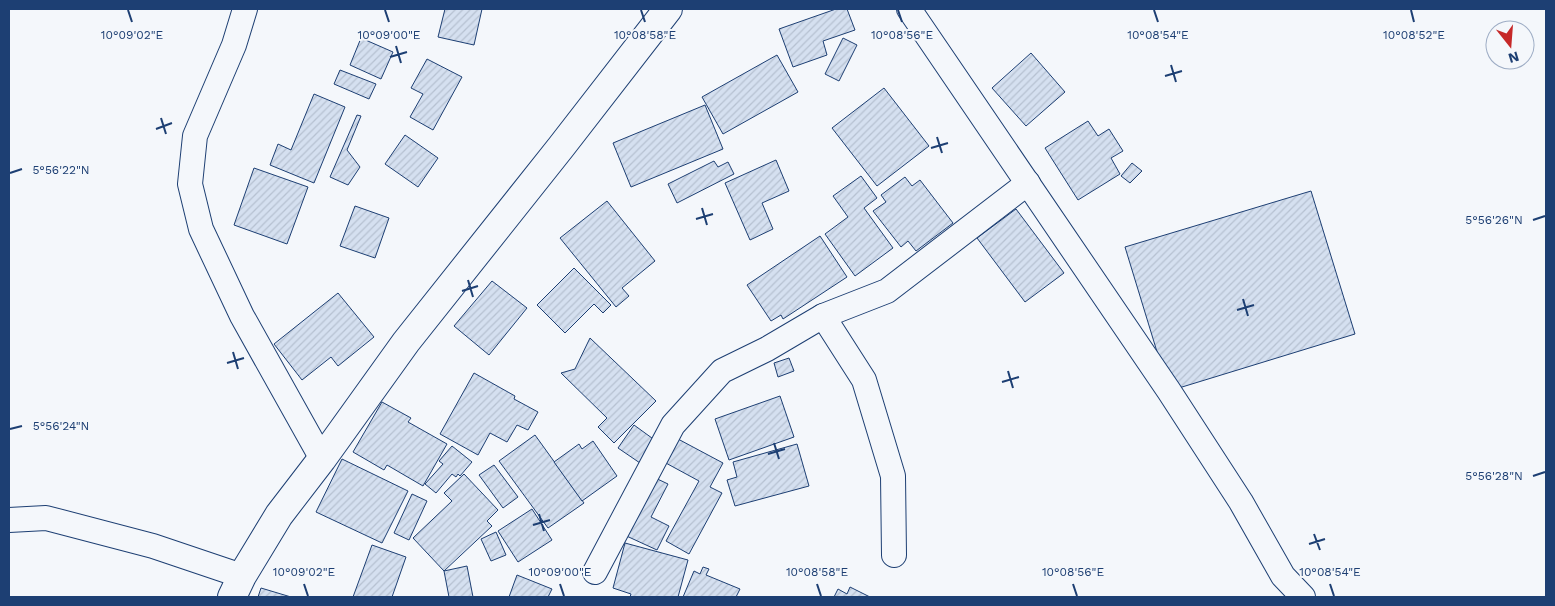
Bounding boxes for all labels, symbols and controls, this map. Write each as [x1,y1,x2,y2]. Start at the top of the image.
north arrow [1485,20,1535,70]
text: 10°09'02"E [101,28,163,42]
text: 10°09'00"E [358,28,421,42]
text: 10°08'58"E [614,28,676,42]
text: 10°08'56"E [871,28,933,42]
text: 10°08'54"E [1127,28,1189,42]
text: 10°08'52"E [1383,28,1445,42]
text: N [1507,48,1521,67]
text: 5°56'22"N [32,163,90,177]
text: 5°56'26"N [1465,213,1523,227]
text: 5°56'24"N [33,419,89,433]
text: 5°56'28"N [1465,469,1523,483]
text: 10°09'02"E [273,565,335,579]
text: 10°09'00"E [529,565,592,579]
text: 10°08'58"E [786,565,848,579]
text: 10°08'56"E [1042,565,1104,579]
text: 10°08'54"E [1299,565,1361,579]

